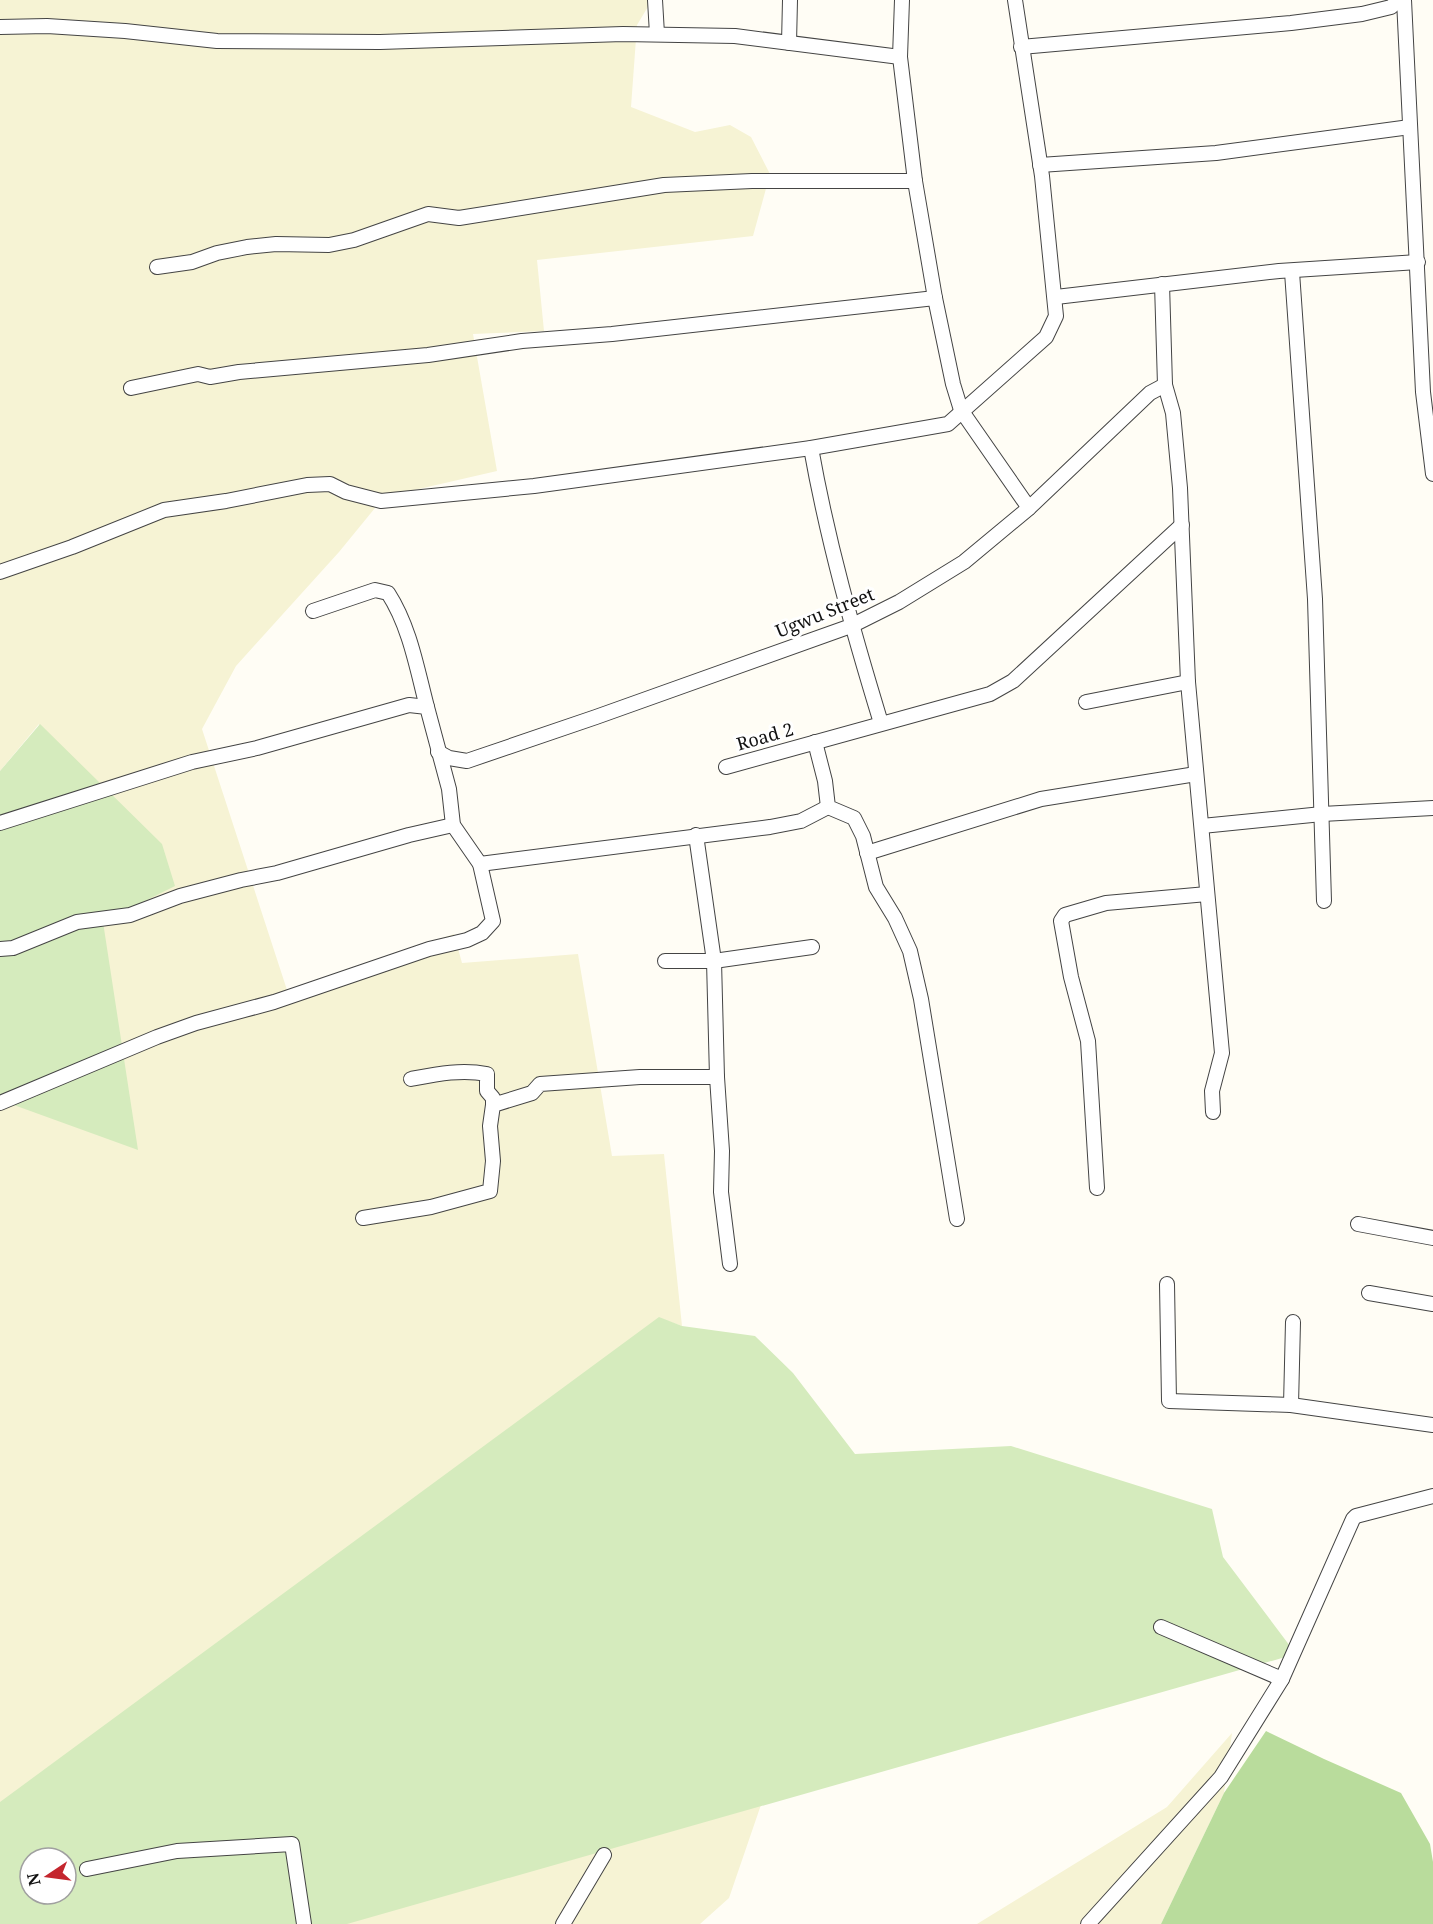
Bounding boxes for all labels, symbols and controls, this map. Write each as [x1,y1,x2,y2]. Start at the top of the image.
street label: Ugwu Street [772,581,878,643]
street label: Road 2 [733,716,796,756]
north arrow [18,1846,78,1906]
text: N [21,1870,46,1888]

